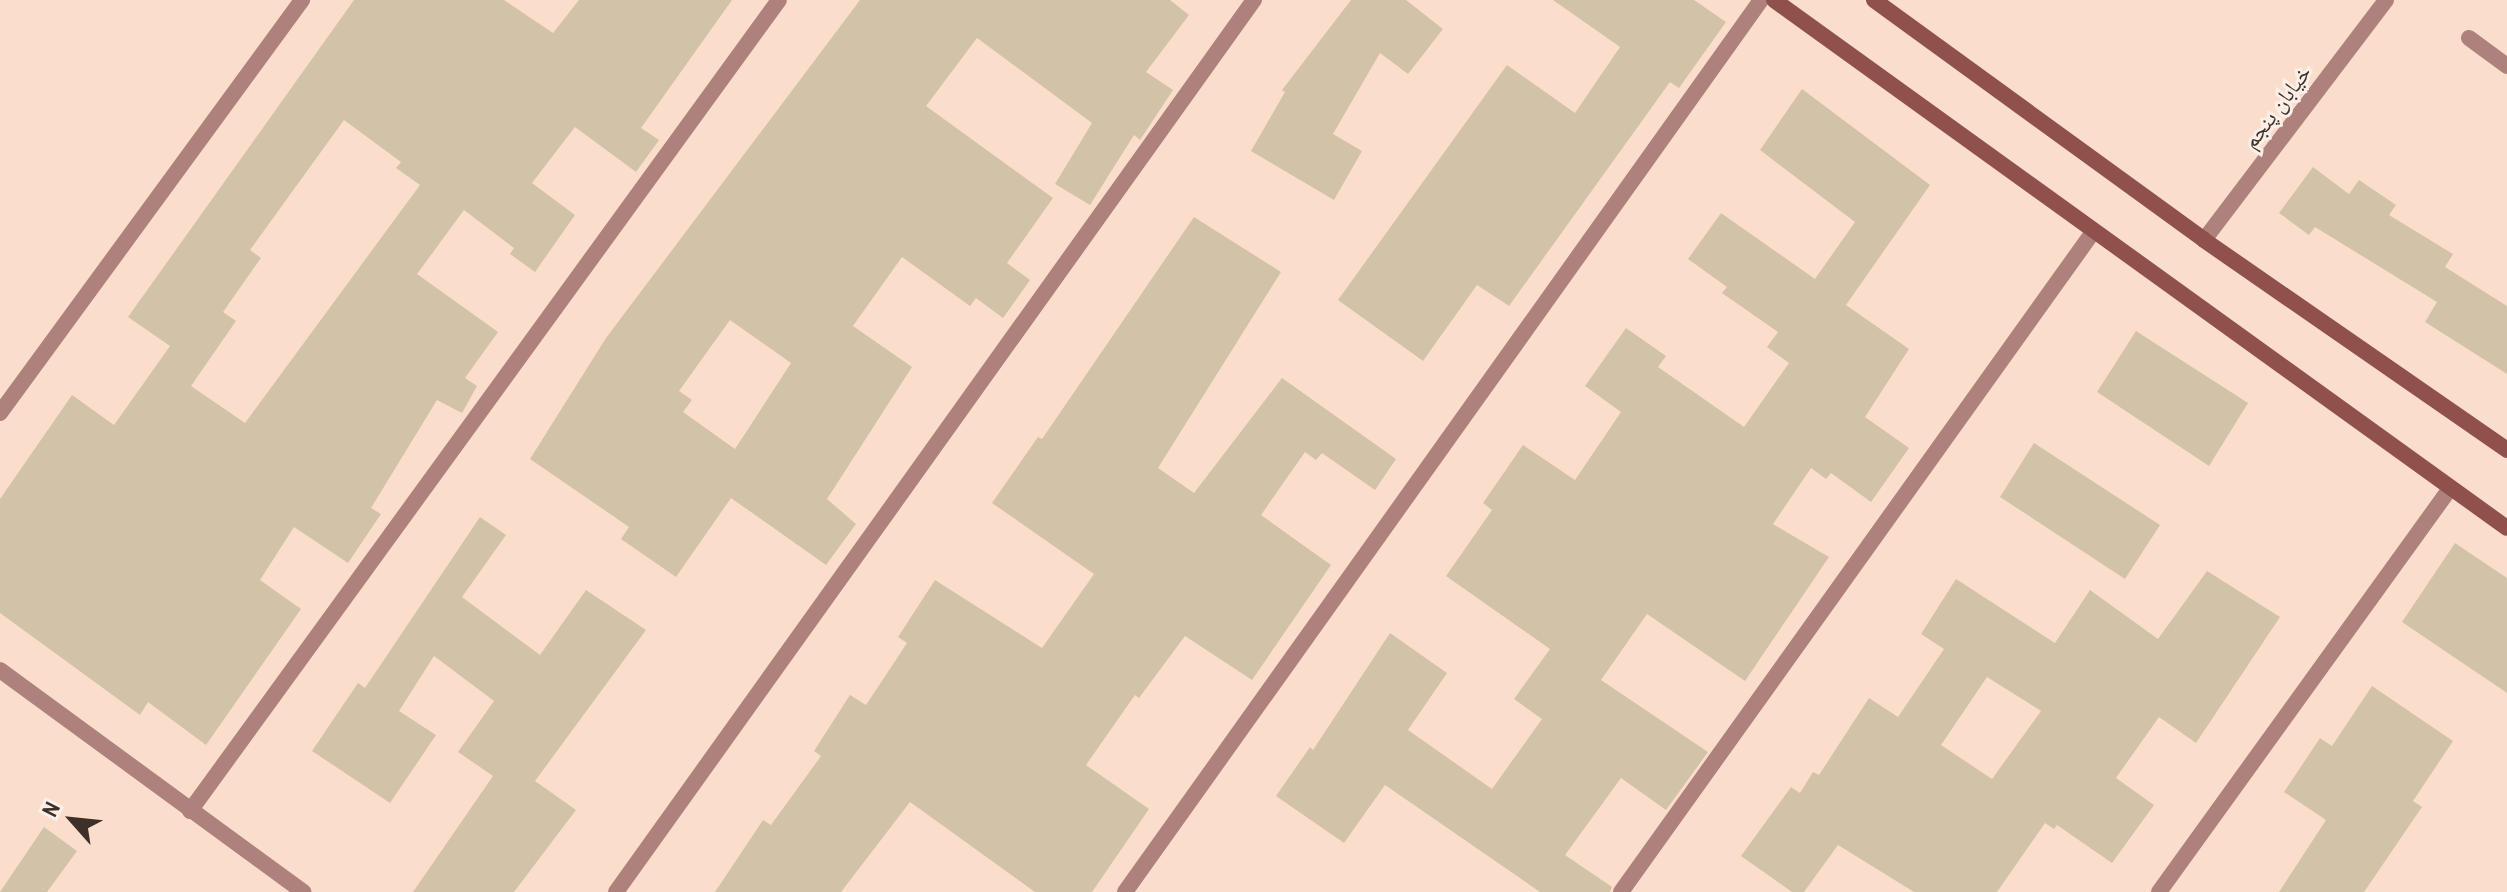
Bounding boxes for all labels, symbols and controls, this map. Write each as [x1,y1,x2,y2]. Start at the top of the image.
street label: خیابان پنجم [2237,60,2317,154]
north arrow [32,780,112,860]
text: N [34,796,67,822]

